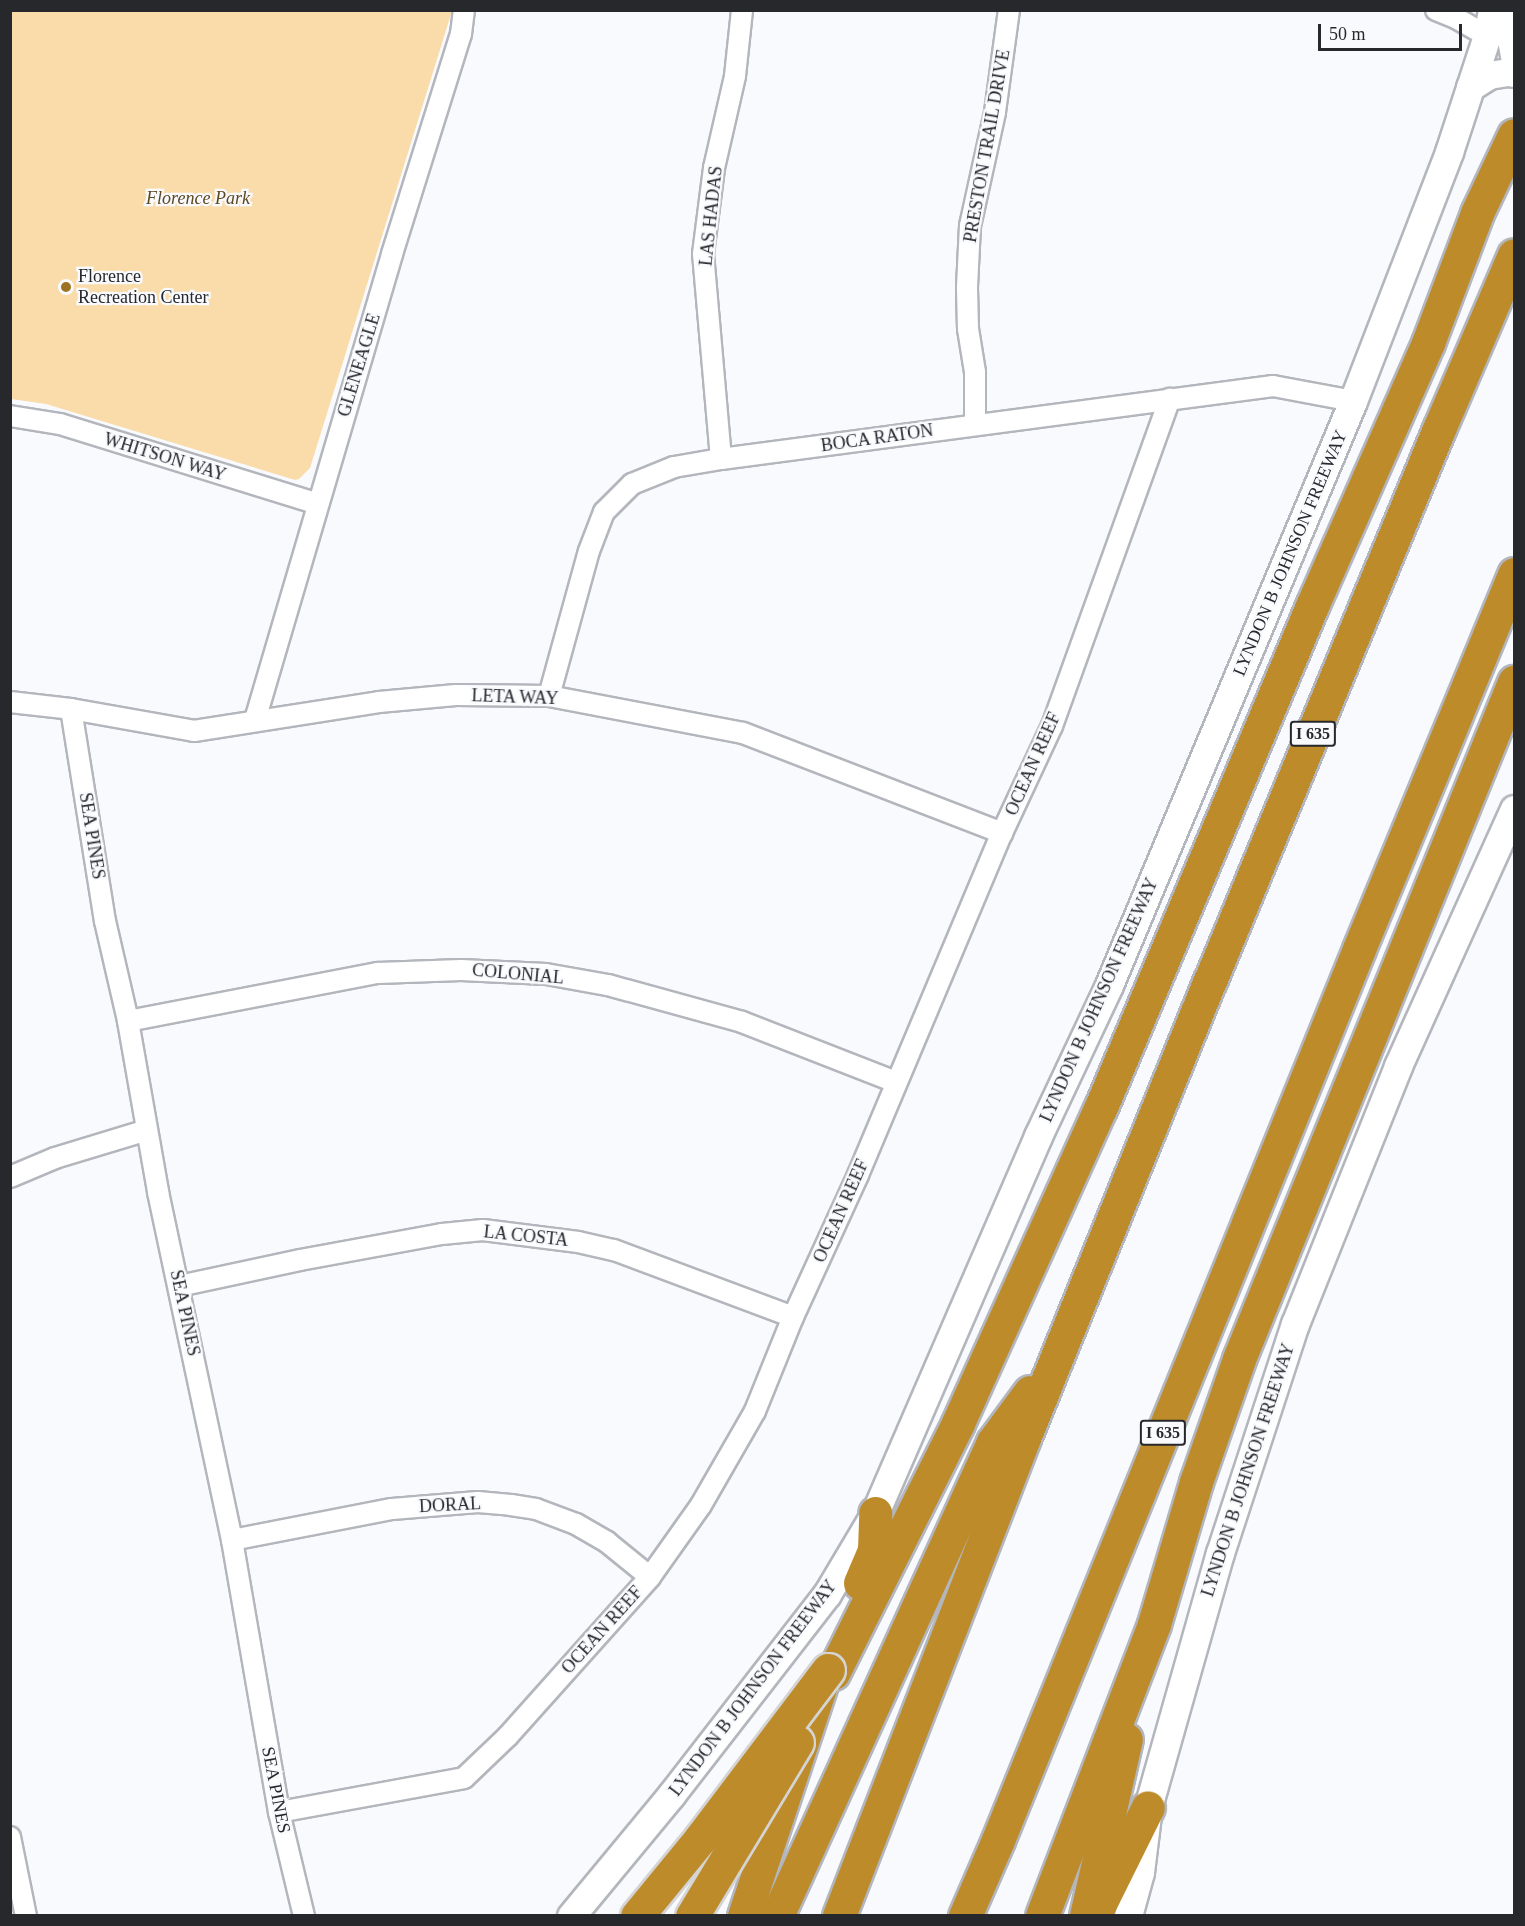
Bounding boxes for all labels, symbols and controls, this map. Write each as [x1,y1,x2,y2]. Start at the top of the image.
scale bar [1321,12,1465,50]
text: 50 m [1329,24,1366,44]
street label: PRESTON TRAIL DRIVE [959,47,1015,245]
street label: LAS HADAS [695,165,727,267]
park label: Florence Park [146,187,250,209]
place label: Florence Recreation Center [78,266,208,308]
marker: Florence Recreation Center [59,280,73,294]
street label: GLENEAGLE [333,311,385,419]
street label: BOCA RATON [819,419,935,457]
street label: LYNDON B JOHNSON FREEWAY [1228,427,1352,679]
street label: WHITSON WAY [101,428,229,486]
street label: LETA WAY [470,685,560,709]
street label: OCEAN REEF [1001,709,1065,819]
road number: I 635 [1289,721,1337,747]
street label: SEA PINES [74,791,110,881]
street label: LYNDON B JOHNSON FREEWAY [1035,875,1163,1125]
street label: COLONIAL [471,959,565,989]
street label: OCEAN REEF [809,1156,873,1266]
street label: LA COSTA [482,1221,570,1251]
street label: SEA PINES [165,1267,205,1359]
street label: LYNDON B JOHNSON FREEWAY [1197,1341,1299,1599]
road number: I 635 [1139,1420,1187,1446]
street label: DORAL [418,1493,482,1517]
street label: LYNDON B JOHNSON FREEWAY [665,1576,841,1800]
street label: OCEAN REEF [557,1582,647,1678]
street label: SEA PINES [257,1744,295,1836]

